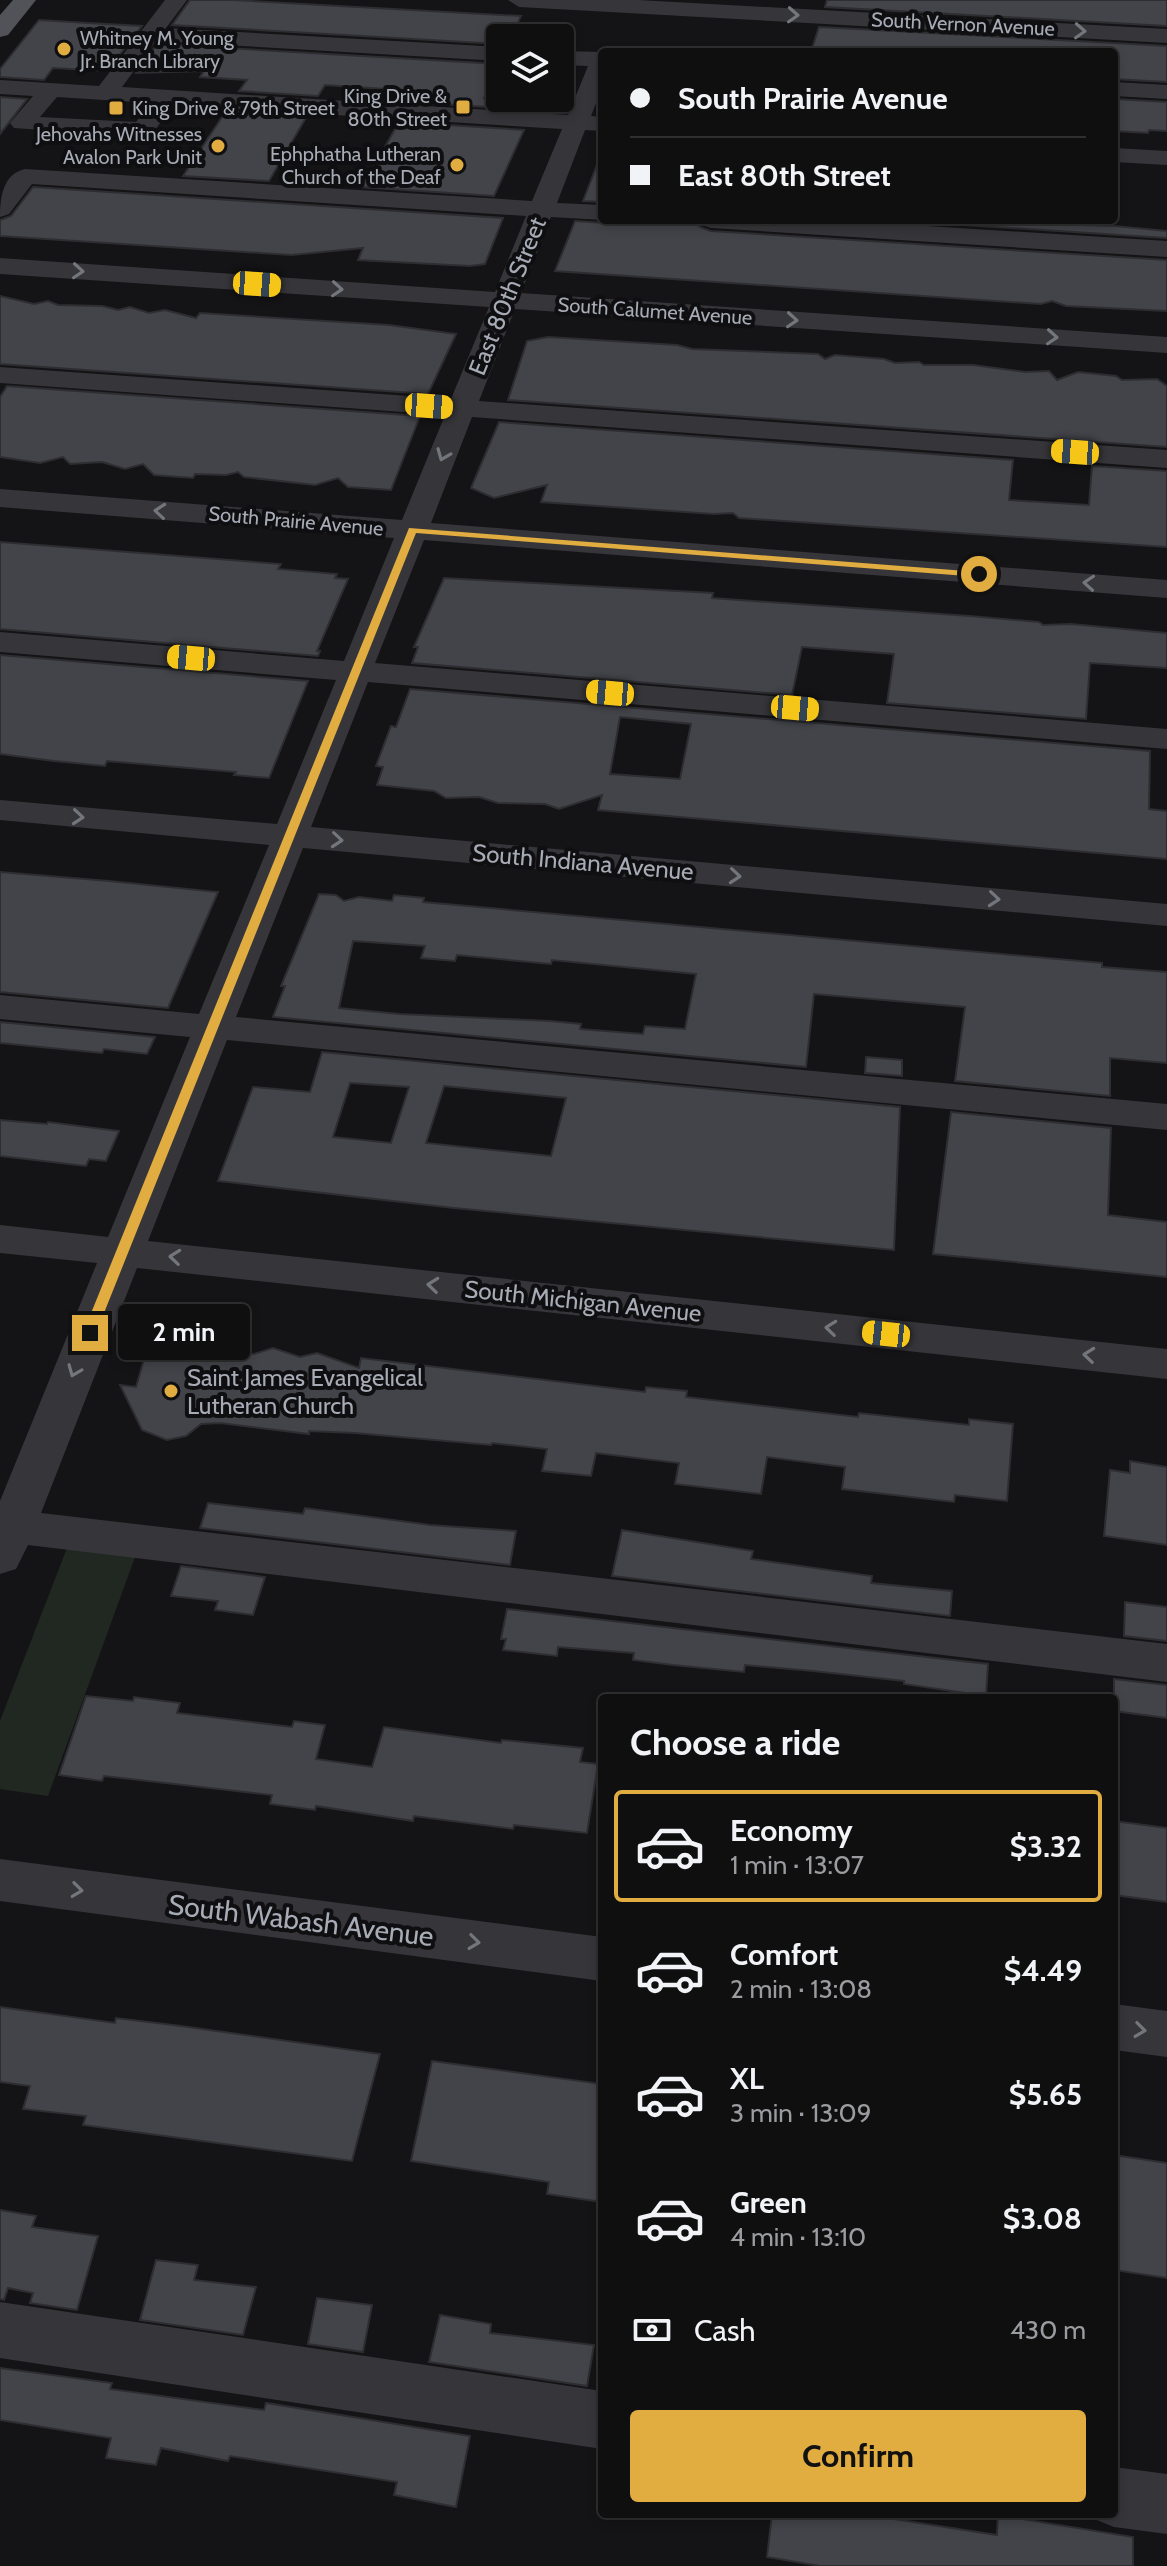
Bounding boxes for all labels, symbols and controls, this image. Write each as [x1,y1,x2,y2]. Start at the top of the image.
one-way arrow [787,6,800,23]
street label: South Vernon Avenue [870,7,1056,41]
one-way arrow [1074,22,1087,39]
map controls [486,24,574,112]
button: layers [486,24,574,112]
place label: Whitney M. Young Jr. Branch Library [79,26,235,73]
marker: Whitney M. Young Jr. Branch Library [55,40,73,58]
text: South Prairie Avenue [678,80,948,117]
place label: King Drive & 80th Street [344,84,447,131]
place label: King Drive & 79th Street [132,96,335,120]
marker: King Drive & 80th Street [454,98,472,116]
marker: King Drive & 79th Street [107,99,125,117]
place label: Jehovahs Witnesses Avalon Park Unit [35,122,202,169]
marker: Jehovahs Witnesses Avalon Park Unit [209,137,227,155]
place label: Ephphatha Lutheran Church of the Deaf [270,142,441,189]
marker: Ephphatha Lutheran Church of the Deaf [448,156,466,174]
text: East 80th Street [678,157,891,194]
street label: East 80th Street [462,213,552,379]
one-way arrow [72,262,85,279]
car [232,270,282,298]
one-way arrow [331,280,344,297]
street label: South Calumet Avenue [557,292,753,330]
one-way arrow [786,311,799,328]
one-way arrow [1046,328,1059,345]
car [404,392,454,420]
car [1050,438,1100,466]
one-way arrow [436,447,453,461]
street label: South Prairie Avenue [208,501,384,541]
one-way arrow [153,502,166,519]
route start [961,556,997,592]
one-way arrow [1082,575,1095,592]
car [166,644,216,672]
car [585,679,635,707]
car [770,694,820,722]
one-way arrow [72,808,85,825]
one-way arrow [331,832,344,849]
street label: South Indiana Avenue [471,838,695,886]
one-way arrow [729,867,742,884]
one-way arrow [988,891,1001,908]
one-way arrow [168,1249,181,1266]
street label: South Michigan Avenue [463,1274,703,1328]
one-way arrow [426,1277,439,1294]
callout: 2 min [118,1305,250,1361]
route end [72,1315,108,1351]
text: 2 min [153,1316,215,1348]
one-way arrow [824,1319,837,1336]
car [861,1320,911,1348]
one-way arrow [1083,1347,1096,1364]
one-way arrow [67,1363,84,1377]
place label: Saint James Evangelical Lutheran Church [187,1363,423,1420]
marker: Saint James Evangelical Lutheran Church [162,1382,180,1400]
text: Choose a ride [630,1720,840,1764]
icon: car [634,1810,706,1882]
text: Economy [730,1812,853,1849]
text: $3.32 [1010,1828,1082,1865]
text: 1 min · 13:07 [730,1849,864,1881]
one-way arrow [70,1881,84,1898]
street label: South Wabash Avenue [166,1887,436,1953]
one-way arrow [468,1934,481,1951]
icon: car [634,1934,706,2006]
text: Comfort [730,1936,838,1973]
text: $4.49 [1004,1952,1082,1989]
text: 2 min · 13:08 [730,1973,872,2005]
one-way arrow [1134,2021,1147,2038]
icon: car [634,2058,706,2130]
text: XL [730,2060,764,2097]
text: $5.65 [1009,2076,1082,2113]
text: 3 min · 13:09 [730,2097,872,2129]
icon: car [634,2182,706,2254]
text: Green [730,2184,807,2221]
text: $3.08 [1003,2200,1082,2237]
text: 4 min · 13:10 [730,2221,866,2253]
icon: cash [630,2308,674,2352]
text: Cash [694,2312,756,2349]
text: 430 m [1010,2314,1086,2346]
button: Confirm [630,2410,1086,2502]

